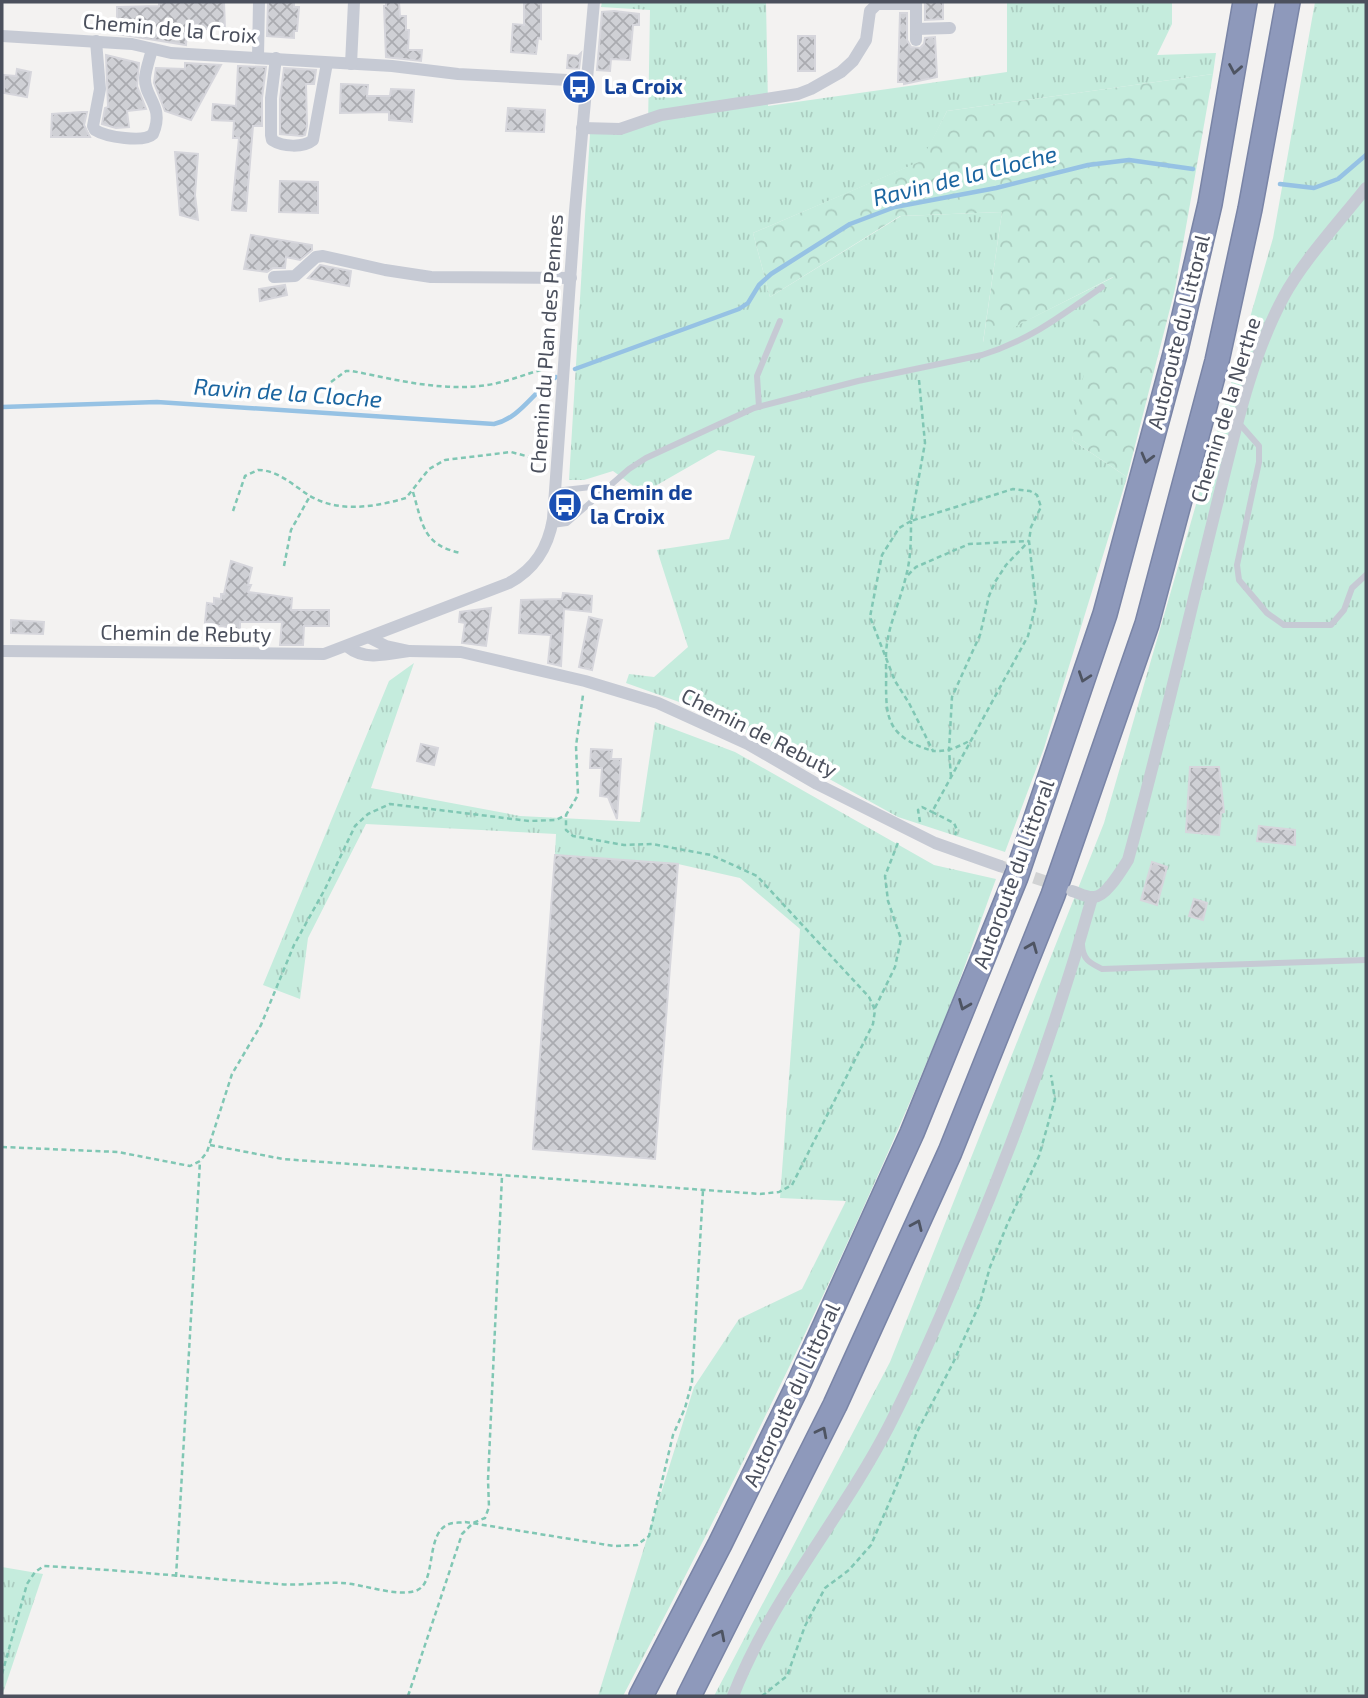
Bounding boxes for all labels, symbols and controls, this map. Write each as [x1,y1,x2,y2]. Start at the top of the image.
street label: Chemin de la Croix [82,7,258,48]
one-way arrow [1228,63,1243,75]
bus stop icon: La Croix [560,68,598,106]
place label: La Croix [604,73,683,98]
water label: Ravin de la Cloche [870,139,1060,211]
street label: Chemin du Plan des Pennes [524,213,567,475]
street label: Autoroute du Littoral [1141,231,1214,432]
street label: Chemin de la Nerthe [1184,314,1265,505]
water label: Ravin de la Cloche [193,371,383,413]
one-way arrow [1141,452,1155,464]
place label: Chemin de la Croix [590,479,693,528]
bus stop icon: Chemin de la Croix [546,486,584,524]
street label: Chemin de Rebuty [100,619,272,646]
one-way arrow [1078,670,1092,682]
street label: Chemin de Rebuty [678,682,842,782]
street label: Autoroute du Littoral [967,775,1059,972]
one-way arrow [1024,942,1038,954]
one-way arrow [958,999,972,1011]
one-way arrow [908,1220,922,1232]
street label: Autoroute du Littoral [737,1298,845,1490]
one-way arrow [813,1427,827,1439]
one-way arrow [711,1630,725,1642]

